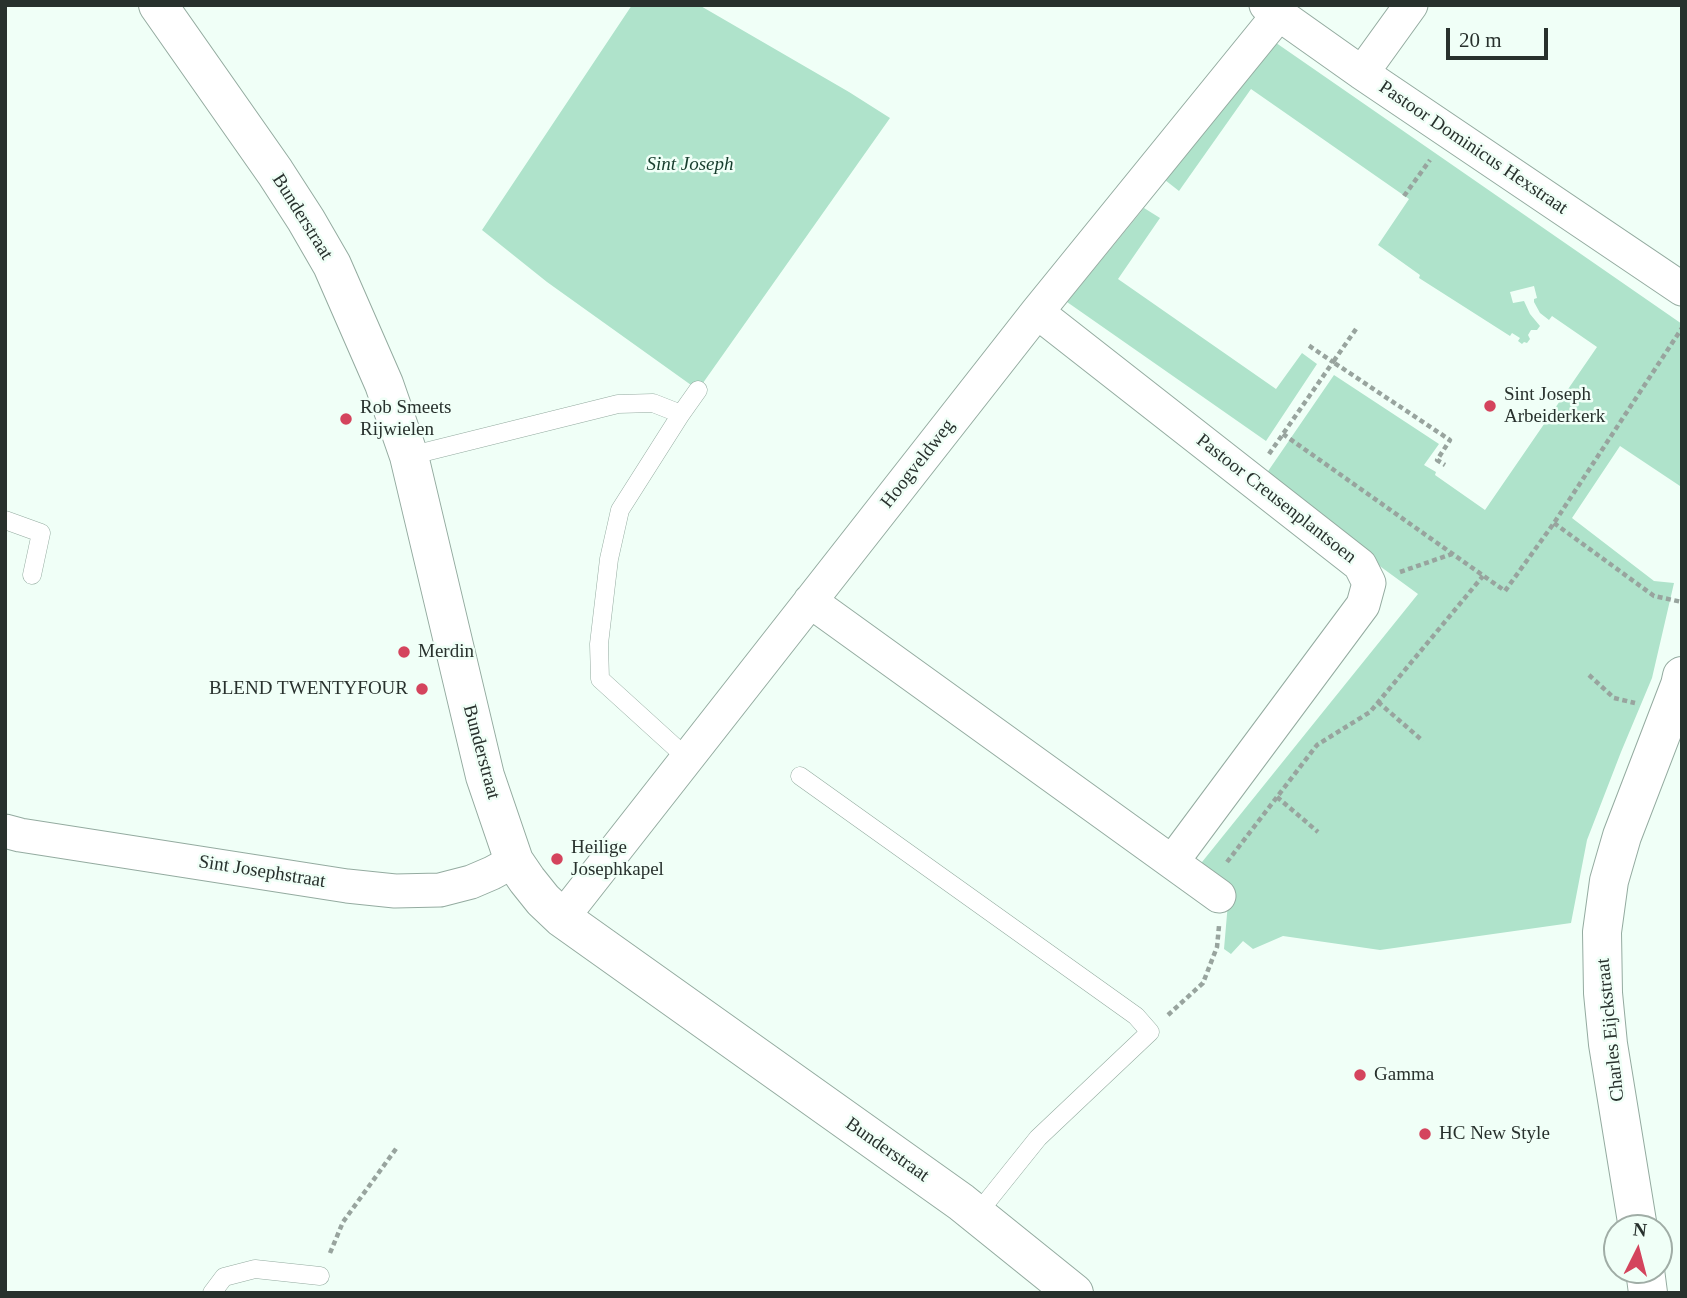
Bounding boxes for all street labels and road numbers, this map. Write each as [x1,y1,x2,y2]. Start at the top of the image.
street label: Pastoor Dominicus Hexstraat [1374,76,1572,220]
street label: Bunderstraat [267,170,337,264]
street label: Hoogveldweg [876,415,960,513]
street label: Pastoor Creusenplantsoen [1191,429,1361,569]
street label: Bunderstraat [457,702,505,802]
street label: Sint Josephstraat [197,851,327,893]
street label: Charles Eijckstraat [1592,957,1630,1103]
street label: Bunderstraat [841,1113,933,1187]

